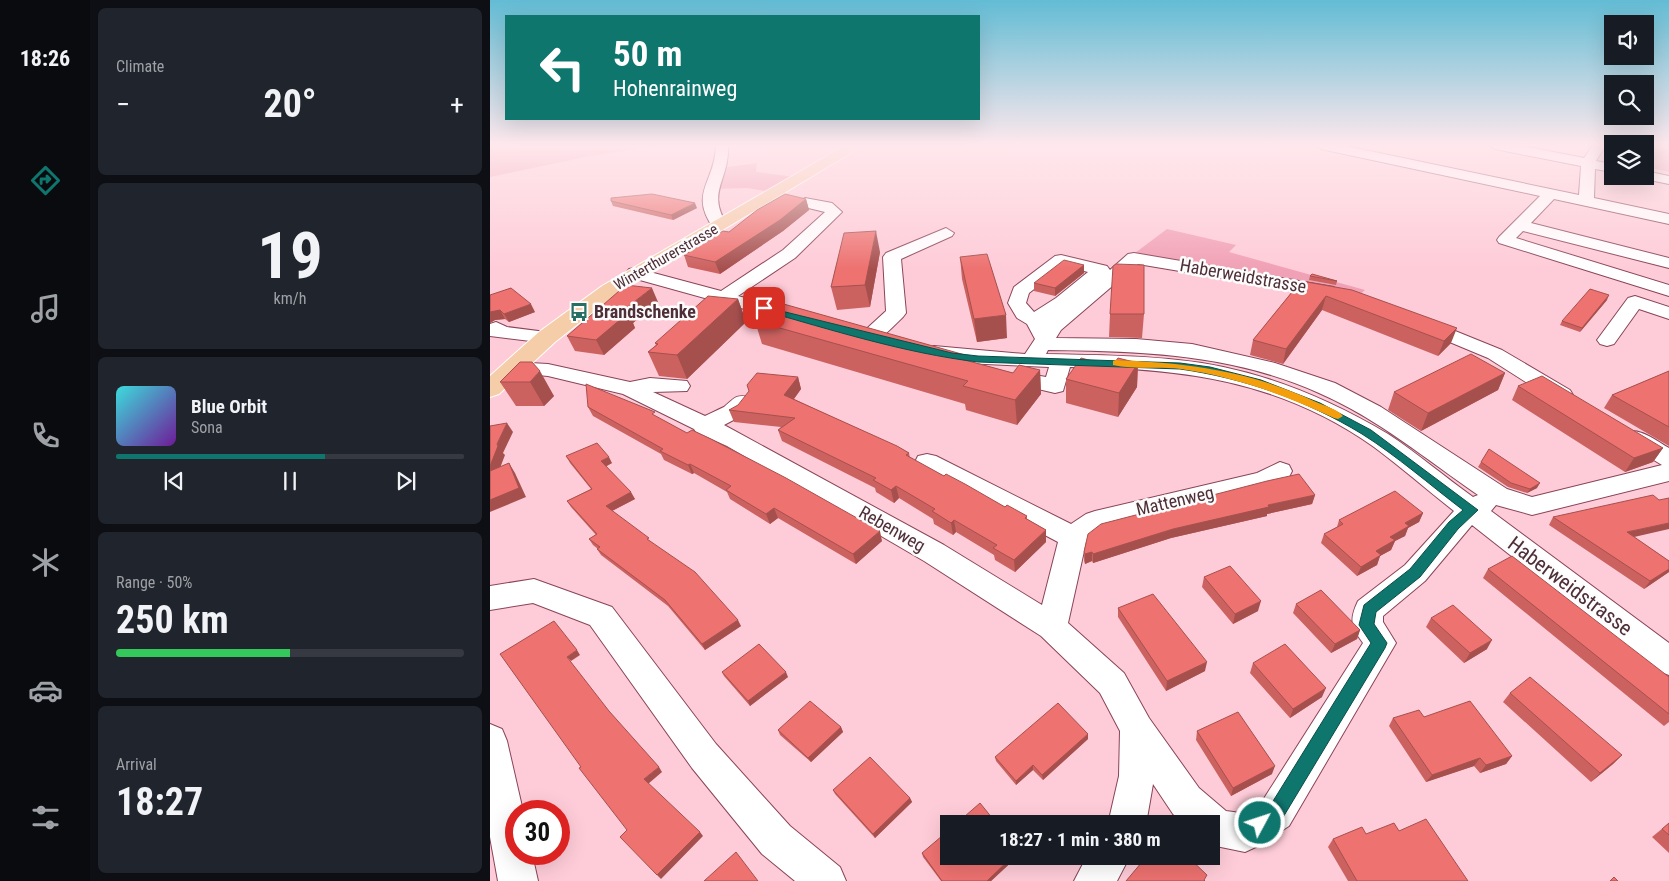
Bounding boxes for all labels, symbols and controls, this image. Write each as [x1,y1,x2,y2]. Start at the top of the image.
map controls [1604,15,1654,185]
button: sound [1604,15,1654,65]
text: 50 m [613,34,682,75]
icon: left [530,35,595,100]
text: 18:26 [20,46,70,71]
text: Climate [116,57,164,76]
button: search [1604,75,1654,125]
text: Hohenrainweg [613,76,737,101]
text: 20° [263,82,317,126]
text: − [116,88,130,121]
text: + [450,88,464,121]
button: layers [1604,135,1654,185]
icon: directions [28,163,63,198]
text: 19 [257,218,323,294]
street label: Winterthurerstrasse [611,220,721,294]
street label: Haberweidstrasse [1178,254,1308,297]
pin [743,287,785,329]
text: km/h [274,289,306,308]
icon: music [28,291,63,326]
icon: arrive [750,294,778,322]
bus stop icon: Brandschenke [568,301,590,323]
place label: Brandschenke [594,301,696,322]
text: Blue Orbit [191,395,267,418]
icon: phone [28,418,63,453]
text: Sona [191,418,223,437]
icon: previous [160,467,188,495]
icon: pause [276,467,304,495]
icon: next [392,467,420,495]
street label: Mattenweg [1134,481,1216,520]
street label: Rebenweg [855,501,929,556]
street label: Haberweidstrasse [1503,531,1637,641]
icon: climate [28,545,63,580]
text: Range · 50% [116,573,192,592]
text: 250 km [116,598,229,642]
icon: car [28,673,63,708]
text: Arrival [116,755,157,774]
text: 18:27 [116,780,203,824]
position arrow [1233,796,1285,848]
icon: filters [28,800,63,835]
speed limit sign: 30 [505,800,570,865]
text: 18:27 · 1 min · 380 m [999,828,1161,851]

